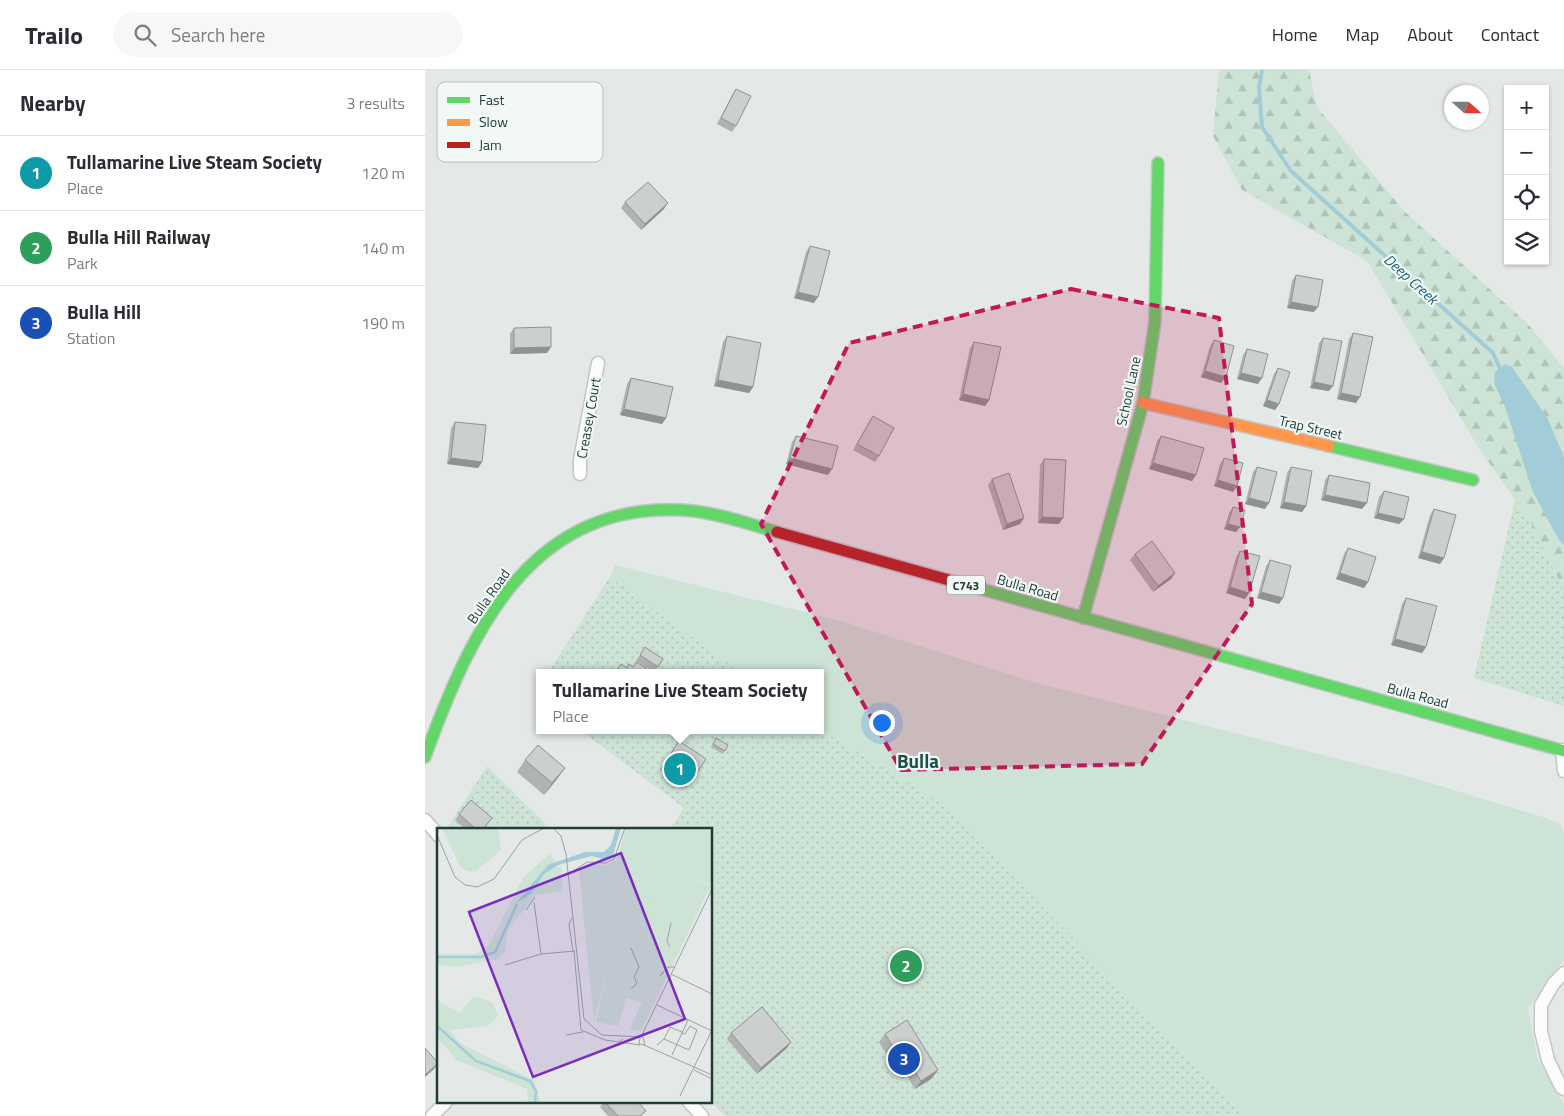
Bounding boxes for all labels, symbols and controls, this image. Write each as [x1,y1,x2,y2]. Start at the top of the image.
search box [113,12,463,57]
text: Trailo [25,17,83,53]
text: Search here [171,20,265,49]
icon: search [131,21,159,49]
text: Home [1272,21,1318,48]
text: Map [1346,21,1379,48]
text: About [1407,21,1453,48]
text: Contact [1481,21,1539,48]
legend [437,82,603,162]
north arrow [1444,85,1489,130]
map controls [1504,85,1549,265]
button: + [1504,85,1549,130]
text: Nearby [20,87,85,119]
text: Fast [479,89,504,110]
text: 3 results [346,91,405,115]
text: Slow [479,111,508,132]
button: − [1504,130,1549,175]
text: Jam [479,134,502,155]
text: Tullamarine Live Steam Society [67,147,322,176]
text: 1 [32,161,40,185]
text: 120 m [361,161,405,185]
button: locate [1504,175,1549,220]
text: Place [67,176,103,200]
button: layers [1504,220,1549,265]
text: Bulla Hill Railway [67,222,211,251]
text: 2 [32,236,40,260]
text: 140 m [361,236,405,260]
water label: Deep Creek [1379,248,1445,311]
text: Park [67,251,98,275]
text: Bulla Hill [67,297,141,326]
text: 3 [32,311,40,335]
text: 190 m [361,311,405,335]
text: Station [67,326,115,350]
street label: School Lane [1110,354,1146,428]
street label: Creasey Court [571,376,605,460]
street label: Trap Street [1277,410,1345,445]
street label: Bulla Road [461,564,515,628]
street label: Bulla Road [995,568,1061,606]
road number: C743 [947,576,985,594]
popup [536,669,824,734]
text: Tullamarine Live Steam Society [552,675,808,704]
street label: Bulla Road [1385,677,1451,713]
text: Place [552,704,589,728]
your location [869,710,895,736]
district label: Bulla [897,746,939,775]
pin: 1 [664,750,696,788]
inset map [437,828,713,1104]
pin: 2 [890,947,922,985]
pin: 3 [888,1040,920,1078]

